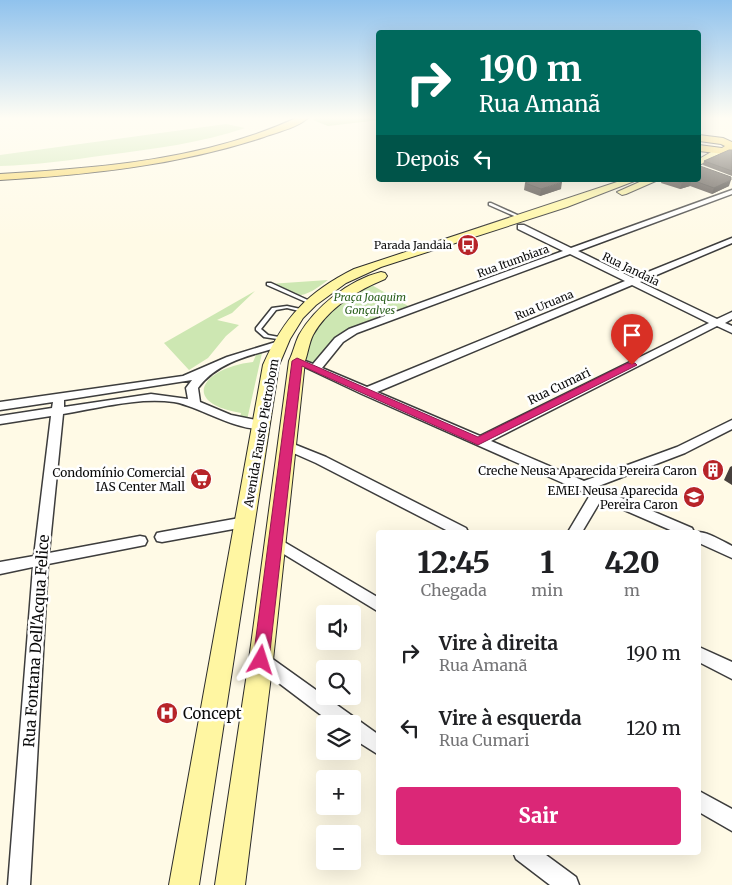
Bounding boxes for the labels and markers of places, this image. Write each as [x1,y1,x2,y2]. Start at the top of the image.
bus stop icon: Parada Jandaia [456,233,480,257]
place label: Parada Jandaia [374,238,452,252]
pin [611,314,653,365]
building icon: Creche Neusa Aparecida Pereira Caron [701,458,725,482]
place label: Creche Neusa Aparecida Pereira Caron [478,463,697,478]
place label: Condomínio Comercial IAS Center Mall [53,465,185,494]
supermarket icon: Condomínio Comercial IAS Center Mall [189,467,213,491]
place label: EMEI Neusa Aparecida Pereira Caron [548,483,679,512]
school or university icon: EMEI Neusa Aparecida Pereira Caron [682,485,706,509]
hospital icon: Concept [155,701,179,725]
place label: Concept [183,704,242,723]

